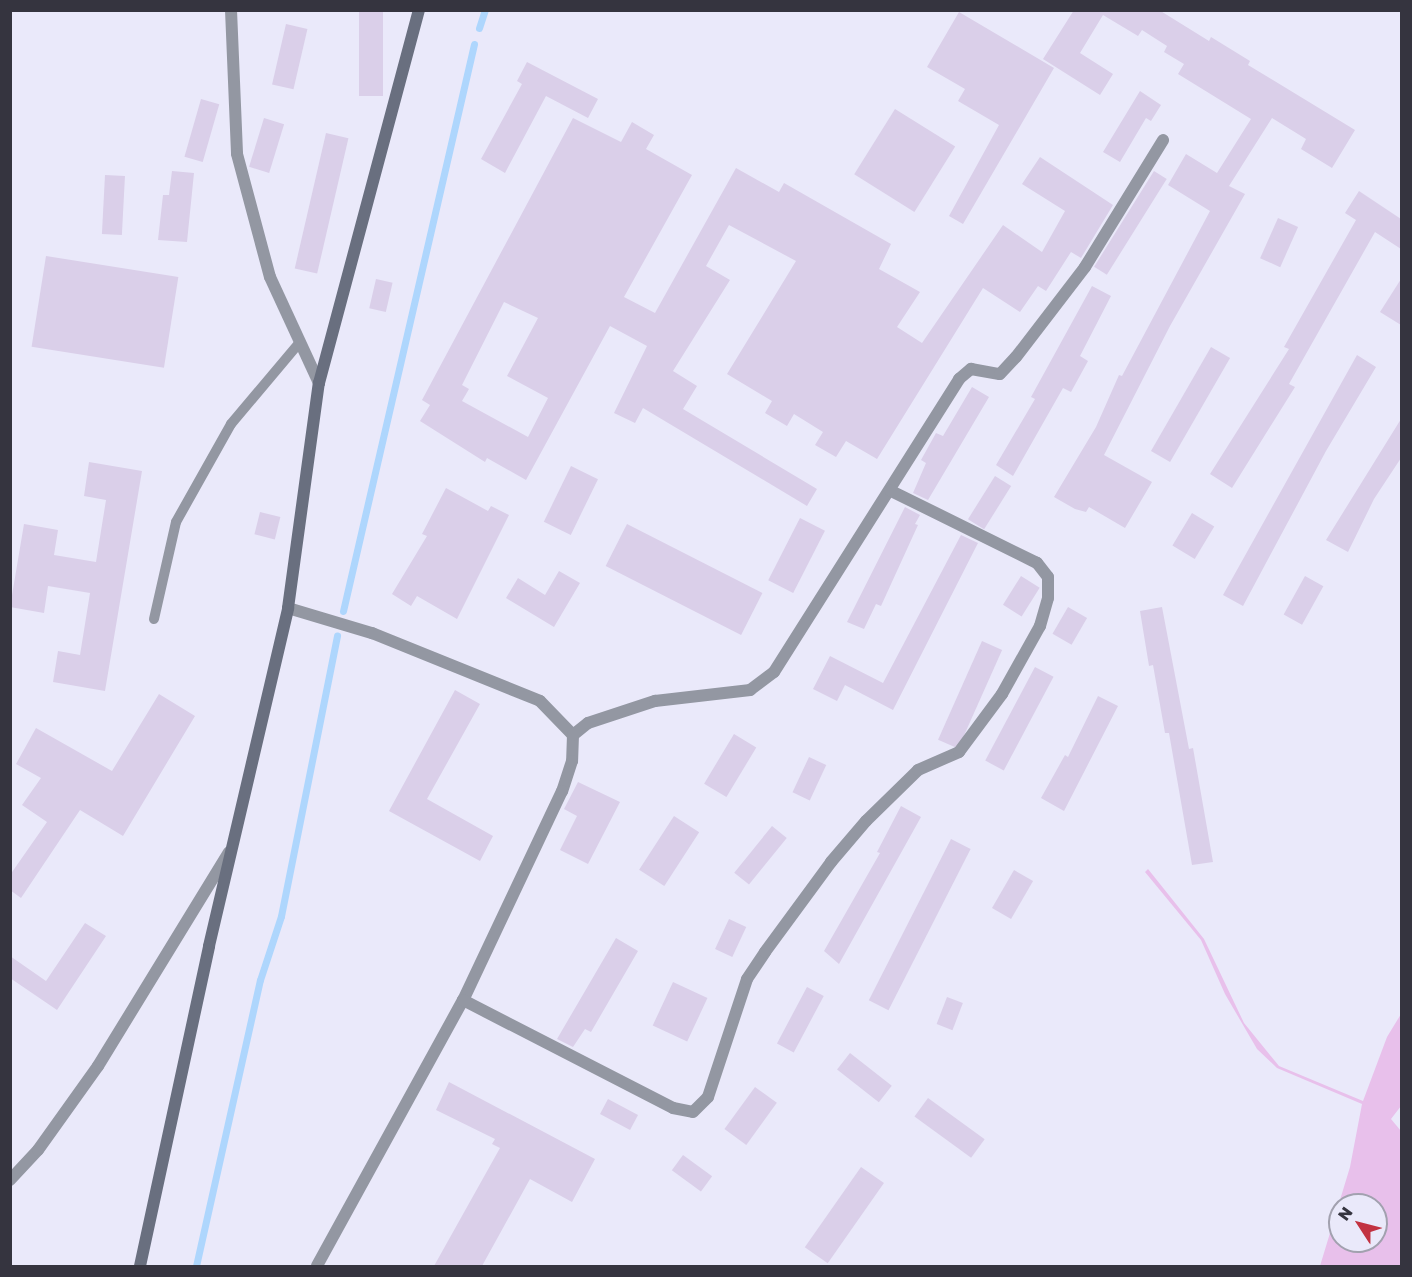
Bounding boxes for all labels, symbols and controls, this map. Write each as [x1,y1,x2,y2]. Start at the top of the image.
north arrow [1328,1193,1388,1253]
text: N [1333,1203,1357,1224]

